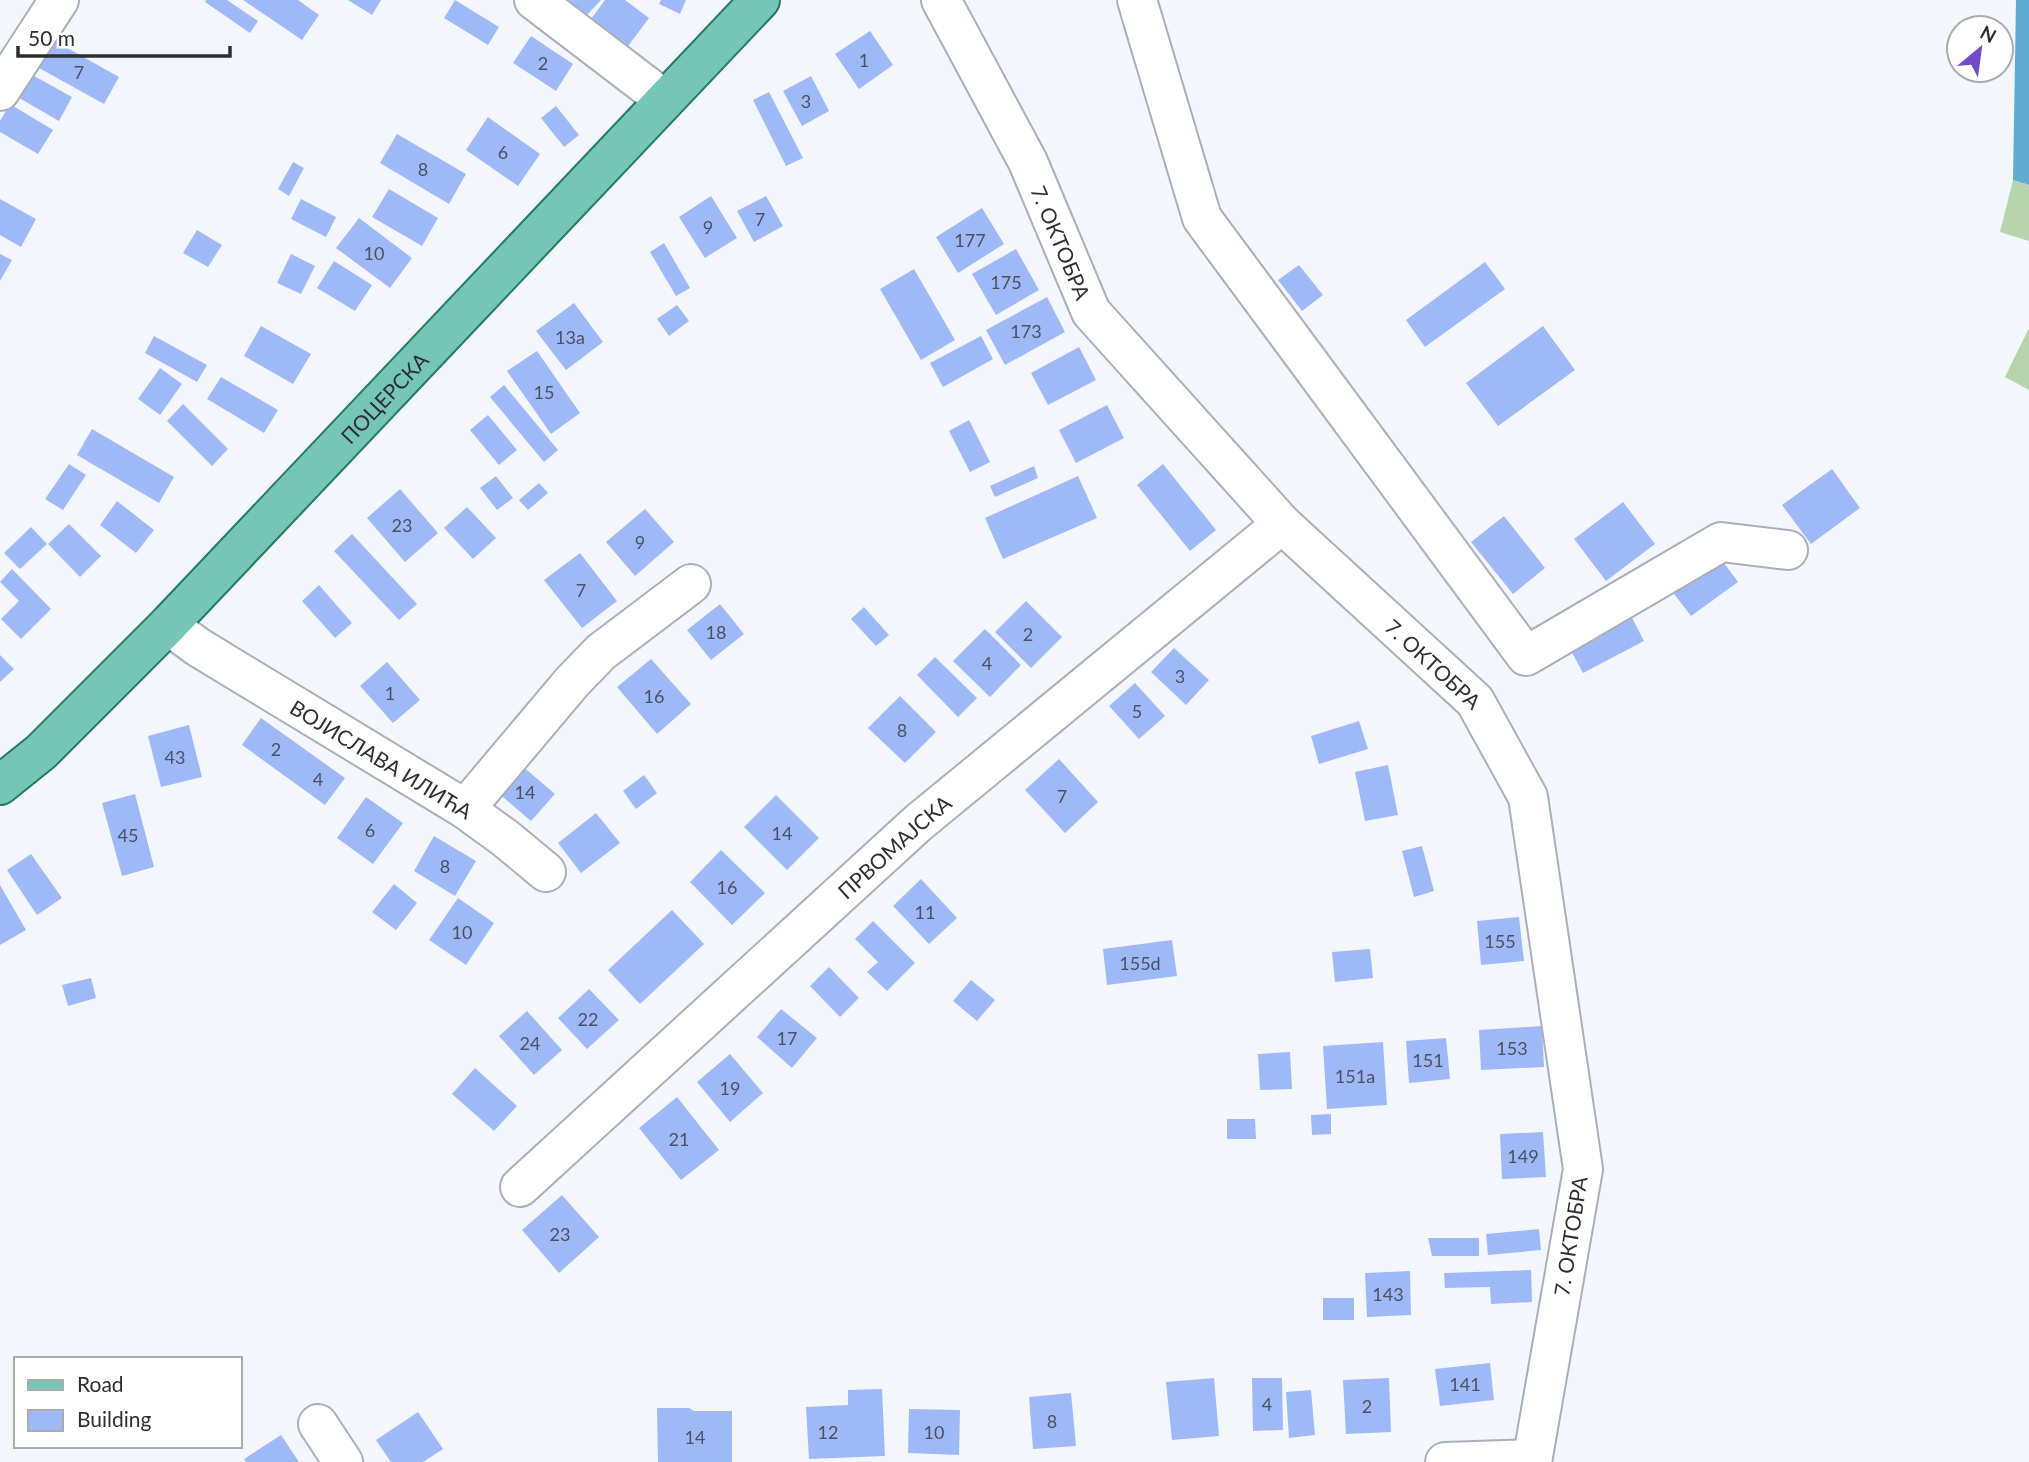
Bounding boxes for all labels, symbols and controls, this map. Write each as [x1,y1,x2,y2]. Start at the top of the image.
scale bar [18,14,229,58]
north arrow [1945,14,2015,84]
text: N [1977,20,2000,47]
text: 50 m [28,25,75,50]
house number: 1 [859,49,869,71]
house number: 2 [538,52,548,74]
house number: 7 [74,61,84,83]
house number: 3 [801,90,811,112]
house number: 6 [498,141,508,163]
house number: 8 [418,158,428,180]
street label: 7. ОКТОБРА [1027,182,1097,304]
house number: 7 [755,208,765,230]
house number: 9 [703,216,713,238]
house number: 177 [954,229,986,251]
house number: 10 [364,242,384,264]
house number: 175 [990,271,1022,293]
house number: 173 [1010,320,1042,342]
house number: 13a [555,326,585,348]
street label: ПОЦЕРСКА [335,346,433,448]
house number: 15 [534,381,554,403]
house number: 23 [392,514,412,536]
house number: 9 [635,531,645,553]
house number: 7 [576,579,586,601]
street label: 7. ОКТОБРА [1381,613,1487,714]
house number: 18 [706,621,726,643]
house number: 2 [1023,623,1033,645]
house number: 4 [982,652,992,674]
house number: 3 [1175,665,1185,687]
house number: 1 [385,682,395,704]
house number: 16 [644,685,664,707]
street label: ВОЈИСЛАВА ИЛИЋА [286,694,478,824]
house number: 5 [1132,700,1142,722]
house number: 8 [897,719,907,741]
house number: 2 [271,738,281,760]
house number: 43 [165,746,185,768]
house number: 4 [313,768,323,790]
house number: 14 [515,781,535,803]
house number: 7 [1057,785,1067,807]
street label: ПРВОМАЈСКА [832,789,956,903]
house number: 6 [365,819,375,841]
house number: 14 [772,822,792,844]
house number: 45 [118,824,138,846]
house number: 8 [440,855,450,877]
house number: 16 [717,876,737,898]
house number: 11 [915,901,935,923]
house number: 10 [452,921,472,943]
house number: 155 [1484,930,1516,952]
house number: 155d [1119,952,1161,974]
house number: 22 [578,1008,598,1030]
house number: 17 [777,1027,797,1049]
house number: 24 [520,1032,540,1054]
house number: 153 [1496,1037,1528,1059]
house number: 151 [1412,1049,1444,1071]
house number: 151a [1335,1065,1375,1087]
house number: 19 [720,1077,740,1099]
house number: 21 [669,1128,689,1150]
house number: 149 [1507,1145,1539,1167]
street label: 7. ОКТОБРА [1548,1174,1592,1298]
house number: 23 [550,1223,570,1245]
house number: 143 [1372,1283,1404,1305]
legend [14,1357,242,1448]
text: Road [77,1371,124,1396]
house number: 141 [1449,1373,1481,1395]
house number: 4 [1262,1393,1272,1415]
house number: 2 [1362,1395,1372,1417]
text: Building [77,1406,152,1431]
house number: 8 [1047,1410,1057,1432]
house number: 12 [818,1421,838,1443]
house number: 10 [924,1421,944,1443]
house number: 14 [685,1426,705,1448]

